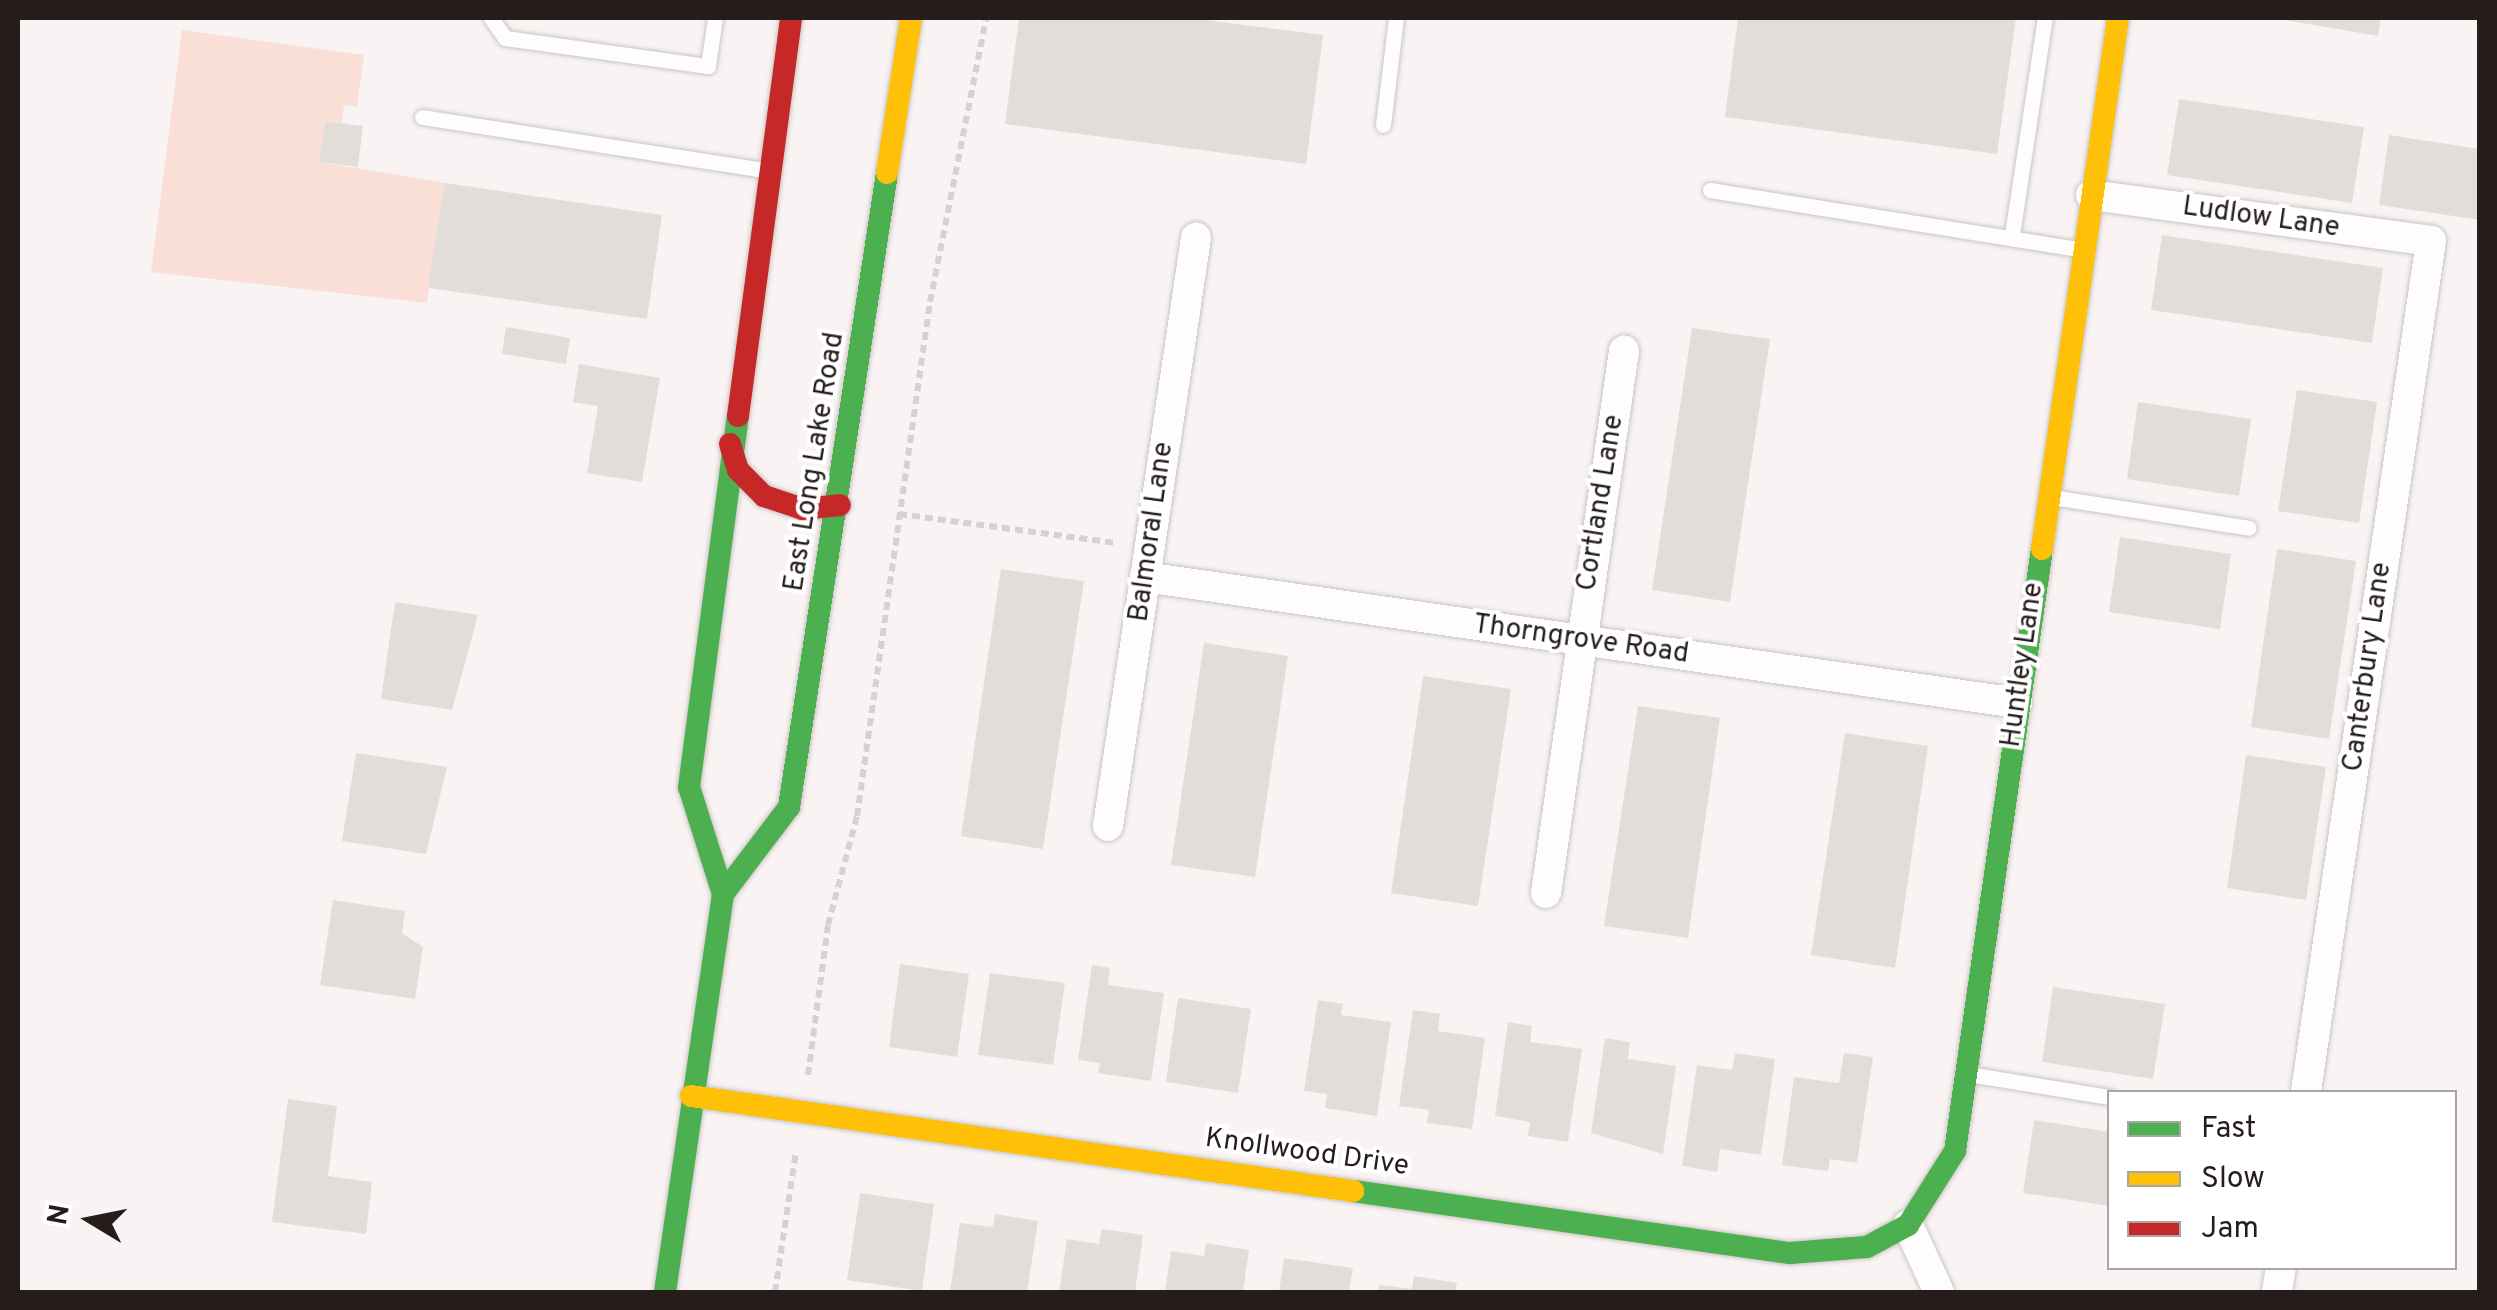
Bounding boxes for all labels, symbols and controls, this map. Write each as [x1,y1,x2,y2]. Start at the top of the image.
street label: Ludlow Lane [2180,190,2342,246]
street label: East Long Lake Road [778,330,852,594]
street label: Cortland Lane [1570,412,1632,594]
street label: Balmoral Lane [1123,440,1181,624]
street label: Canterbury Lane [2337,560,2399,774]
street label: Huntley Lane [1995,580,2051,750]
street label: Thorngrove Road [1471,608,1691,672]
legend [2107,1090,2457,1270]
text: Fast [2201,1111,2256,1148]
street label: Knollwood Drive [1203,1122,1411,1184]
text: Slow [2201,1161,2265,1198]
north arrow [40,1170,140,1270]
text: N [41,1202,80,1228]
text: Jam [2201,1211,2259,1248]

